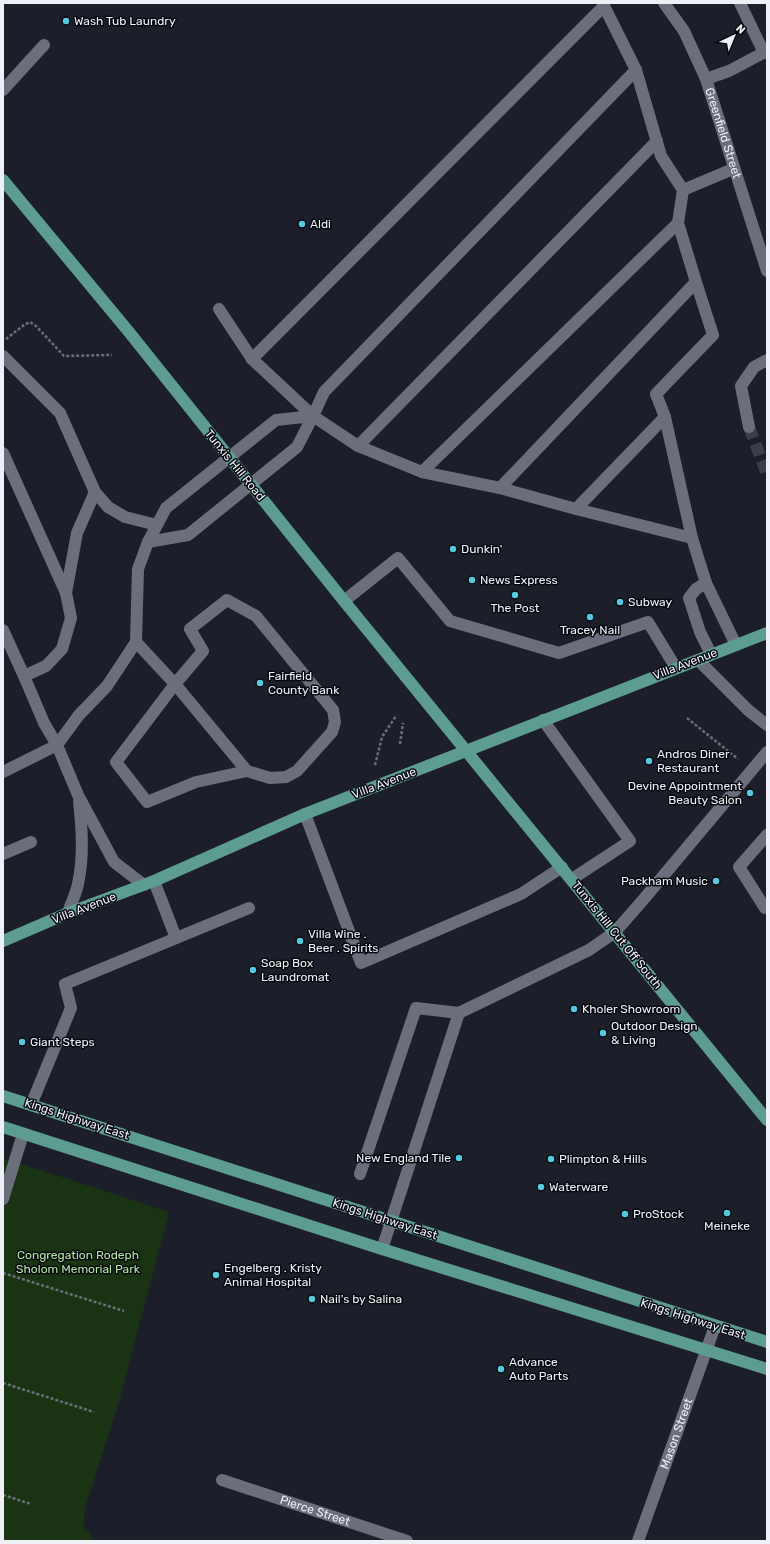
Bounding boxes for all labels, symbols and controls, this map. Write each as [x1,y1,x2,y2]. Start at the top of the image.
place label: Wash Tub Laundry [74,14,176,28]
marker: Wash Tub Laundry [61,16,71,26]
north arrow [714,16,754,56]
text: N [733,22,748,37]
street label: Greenfield Street [702,86,744,181]
place label: Aldi [310,217,331,231]
marker: Aldi [297,219,307,229]
street label: Tunxis Hill Road [202,427,268,503]
place label: Dunkin' [461,542,502,556]
marker: Dunkin' [448,544,458,554]
place label: News Express [480,573,558,587]
marker: News Express [467,575,477,585]
marker: The Post [510,590,520,600]
place label: Subway [628,595,673,609]
marker: Subway [615,597,625,607]
place label: The Post [491,601,540,615]
marker: Tracey Nail [585,612,595,622]
place label: Tracey Nail [560,623,620,637]
street label: Villa Avenue [651,645,719,683]
place label: Fairfield County Bank [268,669,340,697]
marker: Fairfield County Bank [255,678,265,688]
place label: Andros Diner Restaurant [657,747,730,775]
marker: Andros Diner Restaurant [644,756,654,766]
street label: Villa Avenue [350,764,418,802]
place label: Devine Appointment Beauty Salon [628,779,742,807]
marker: Devine Appointment Beauty Salon [745,788,755,798]
place label: Packham Music [621,874,708,888]
marker: Packham Music [711,876,721,886]
street label: Tunxis Hill Cut Off South [569,878,665,992]
street label: Villa Avenue [50,889,118,927]
place label: Villa Wine . Beer . Spirits [308,927,378,955]
marker: Villa Wine . Beer . Spirits [295,936,305,946]
place label: Soap Box Laundromat [261,956,330,984]
marker: Soap Box Laundromat [248,965,258,975]
place label: Kholer Showroom [582,1002,680,1016]
marker: Kholer Showroom [569,1004,579,1014]
place label: Outdoor Design & Living [611,1019,698,1047]
marker: Outdoor Design & Living [598,1028,608,1038]
place label: Giant Steps [30,1035,95,1049]
marker: Giant Steps [17,1037,27,1047]
street label: Kings Highway East [23,1095,131,1143]
place label: New England Tile [356,1151,451,1165]
place label: Plimpton & Hills [559,1152,647,1166]
marker: New England Tile [454,1153,464,1163]
marker: Plimpton & Hills [546,1154,556,1164]
place label: Waterware [549,1180,608,1194]
marker: Waterware [536,1182,546,1192]
street label: Kings Highway East [331,1195,439,1243]
place label: ProStock [633,1207,685,1221]
marker: Meineke [722,1208,732,1218]
marker: ProStock [620,1209,630,1219]
place label: Meineke [704,1219,750,1233]
park label: Congregation Rodeph Sholom Memorial Park [16,1248,141,1276]
place label: Engelberg . Kristy Animal Hospital [224,1261,322,1289]
marker: Engelberg . Kristy Animal Hospital [211,1270,221,1280]
place label: Nail's by Salina [320,1292,402,1306]
marker: Nail's by Salina [307,1294,317,1304]
street label: Kings Highway East [639,1295,747,1343]
place label: Advance Auto Parts [509,1355,568,1383]
marker: Advance Auto Parts [496,1364,506,1374]
street label: Mason Street [657,1396,696,1471]
street label: Pierce Street [278,1493,352,1529]

